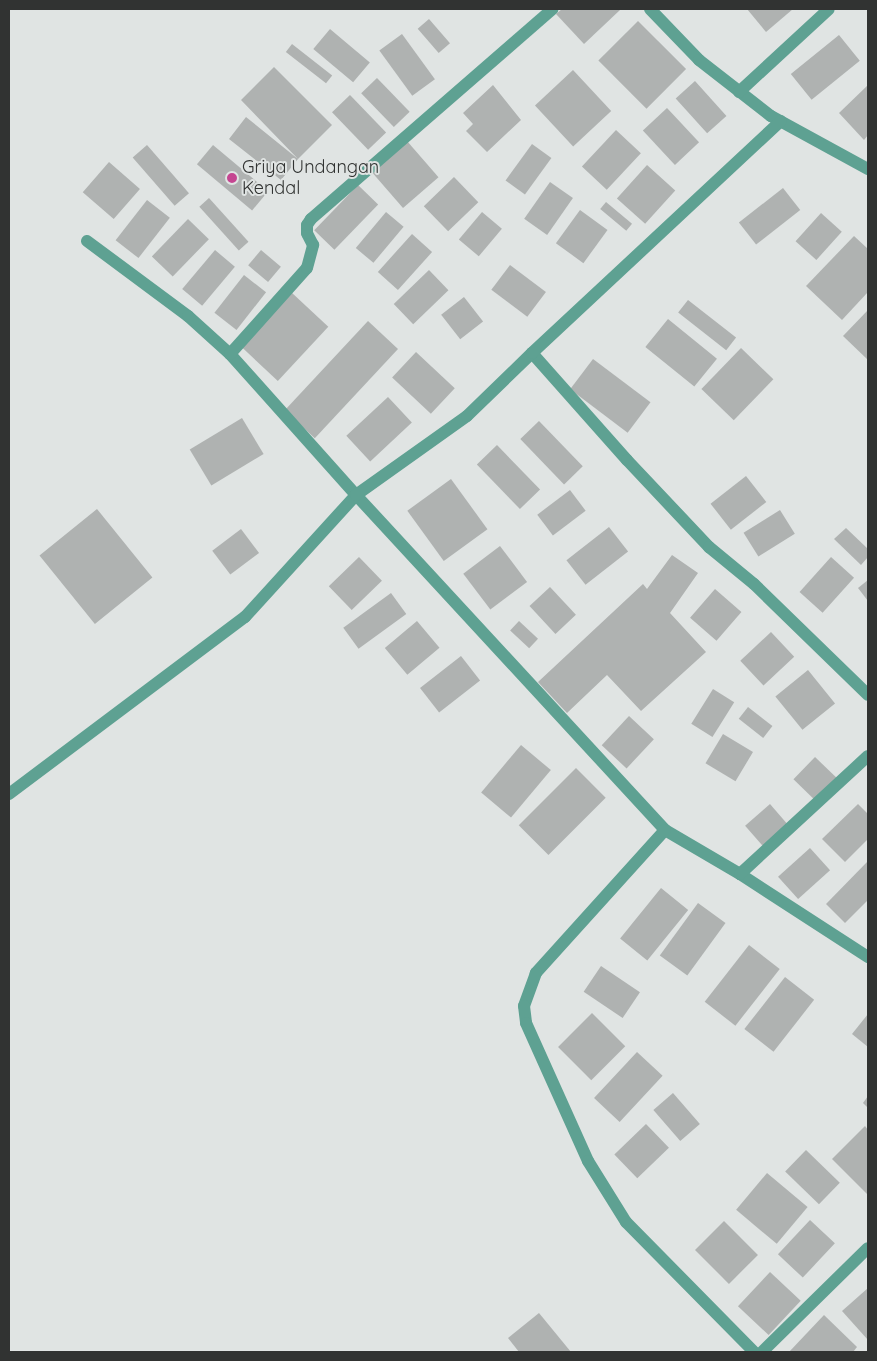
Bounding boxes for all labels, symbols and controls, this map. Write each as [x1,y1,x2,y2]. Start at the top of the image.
place label: Griya Undangan Kendal [242,157,379,200]
marker: Griya Undangan Kendal [226,172,238,184]

